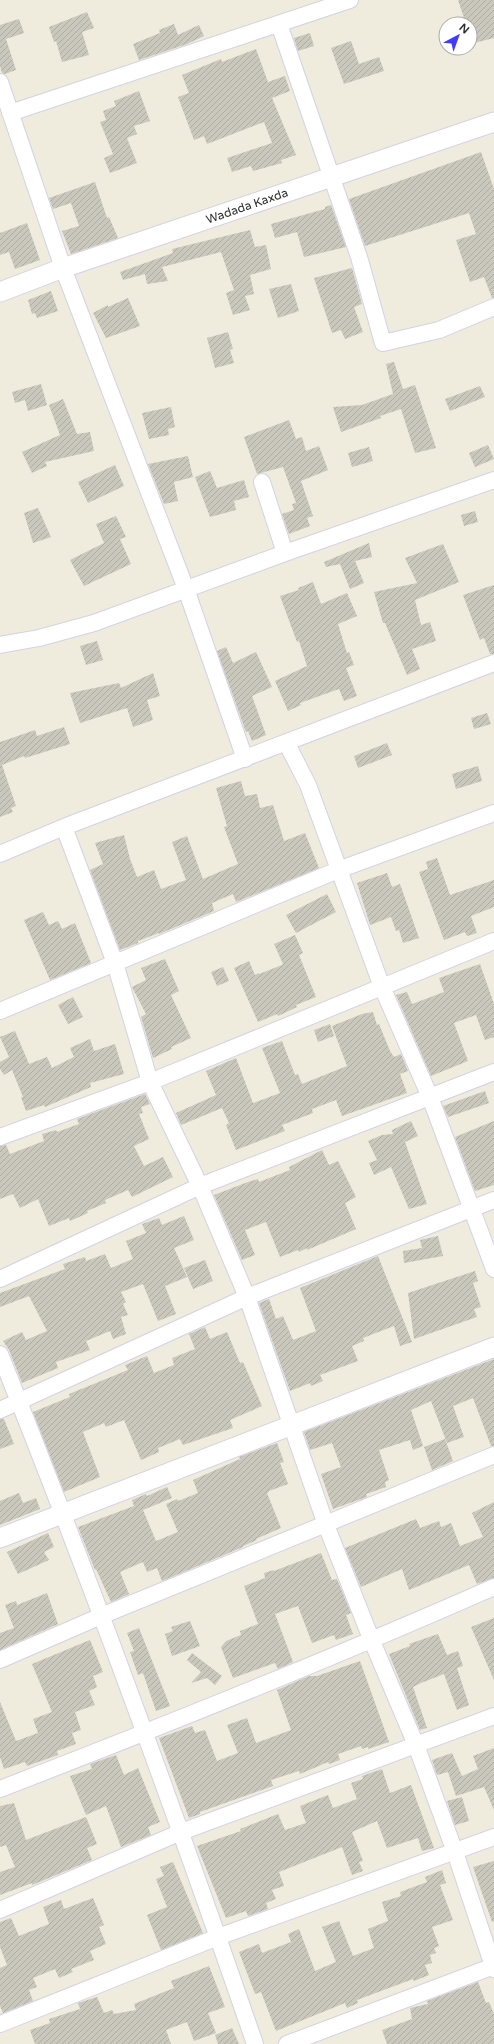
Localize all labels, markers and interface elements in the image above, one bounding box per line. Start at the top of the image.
north arrow [438,16,478,56]
text: N [457,21,472,37]
street label: Wadada Kaxda [204,185,290,227]

